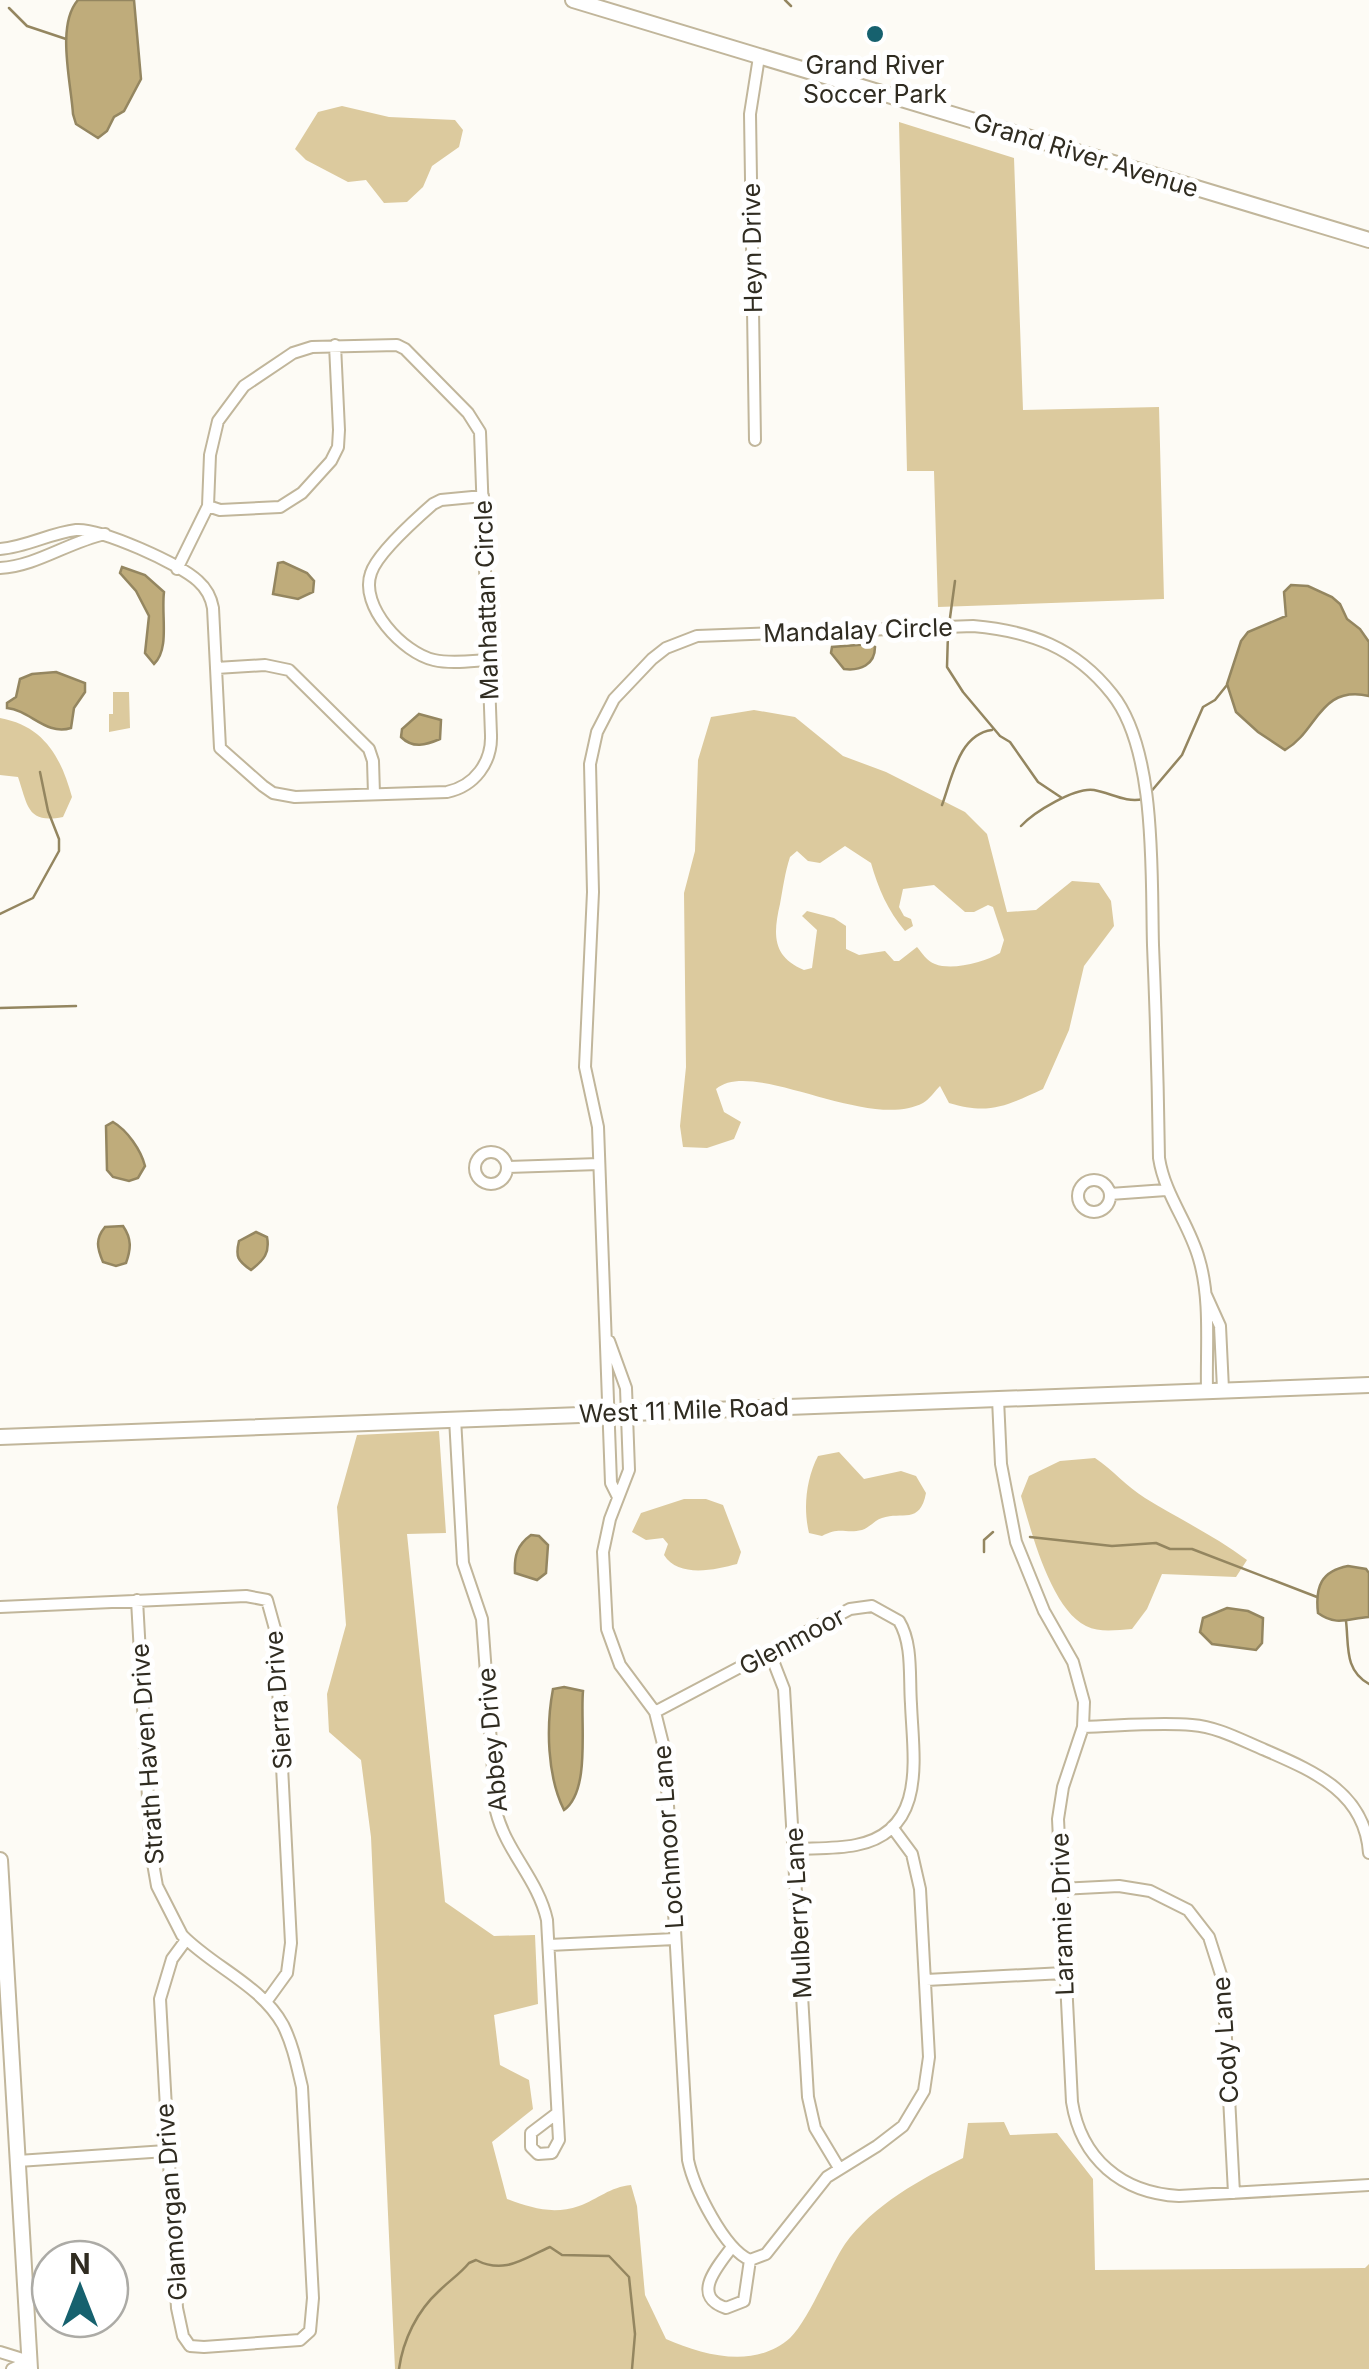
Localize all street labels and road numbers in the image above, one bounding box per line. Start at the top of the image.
street label: Grand River Avenue [970,106,1202,204]
street label: Heyn Drive [736,182,768,314]
street label: Manhattan Circle [468,499,504,701]
street label: Mandalay Circle [763,612,953,648]
street label: West 11 Mile Road [578,1391,790,1429]
street label: Glenmoor [734,1601,850,1681]
street label: Sierra Drive [258,1630,298,1770]
street label: Strath Haven Drive [124,1642,170,1866]
street label: Abbey Drive [471,1666,513,1814]
street label: Lochmoor Lane [647,1744,689,1930]
street label: Mulberry Lane [779,1827,817,1999]
street label: Laramie Drive [1044,1832,1080,1996]
street label: Cody Lane [1206,1975,1244,2105]
street label: Glamorgan Drive [149,2102,193,2302]

